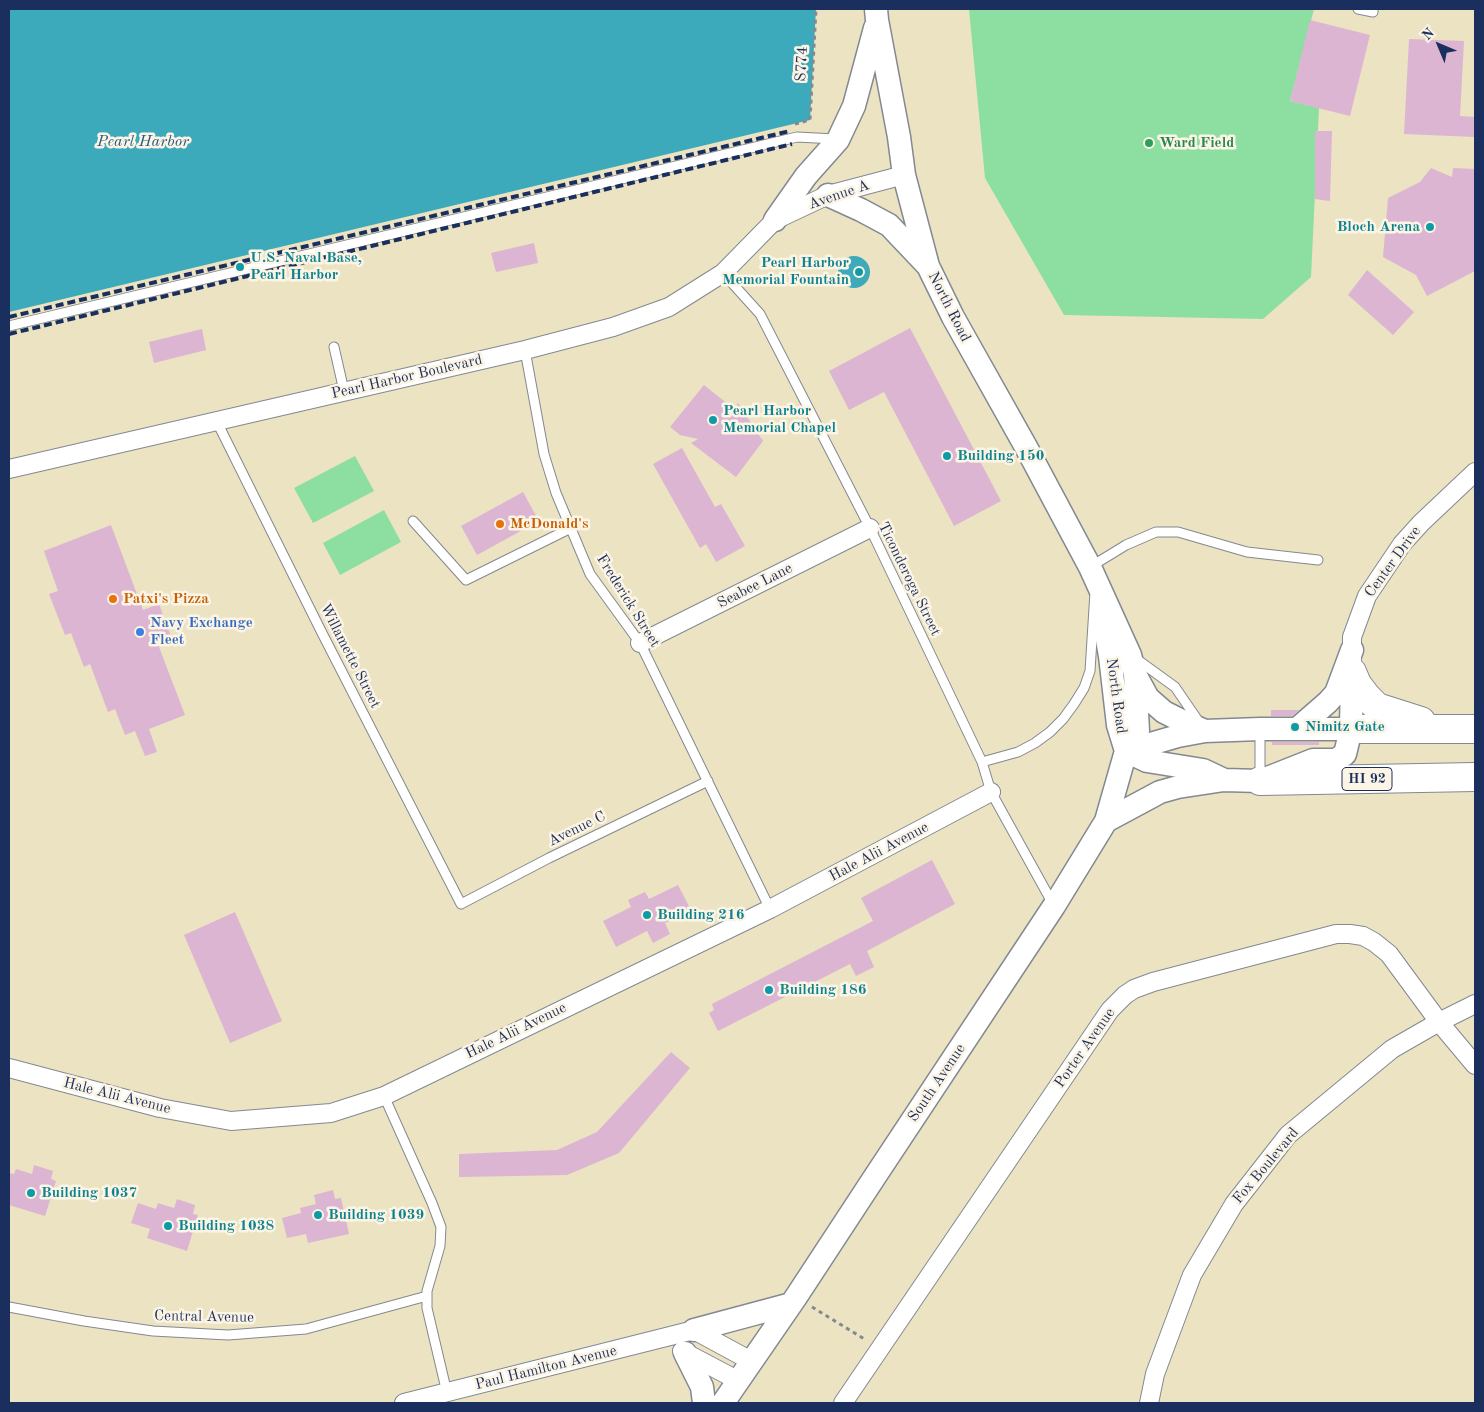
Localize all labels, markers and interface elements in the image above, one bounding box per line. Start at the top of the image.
north arrow [1414,20,1464,70]
text: N [1420,26,1437,43]
street label: S774 [792,46,812,82]
water label: Pearl Harbor [97,132,189,152]
place label: Ward Field [1159,134,1234,152]
marker: Ward Field [1143,137,1155,149]
street label: Avenue A [806,176,872,214]
place label: Bloch Arena [1337,218,1420,236]
marker: Bloch Arena [1424,221,1436,233]
place label: U.S. Naval Base, Pearl Harbor [250,249,362,284]
place label: Pearl Harbor Memorial Fountain [722,254,849,289]
marker: U.S. Naval Base, Pearl Harbor [234,261,246,273]
marker: Pearl Harbor Memorial Fountain [853,266,865,278]
street label: North Road [924,269,974,345]
street label: Pearl Harbor Boulevard [330,351,484,403]
place label: Pearl Harbor Memorial Chapel [723,402,836,437]
marker: Pearl Harbor Memorial Chapel [707,414,719,426]
place label: Building 150 [957,447,1044,465]
marker: Building 150 [941,450,953,462]
place label: McDonald's [510,515,588,533]
marker: McDonald's [494,518,506,530]
street label: Ticonderoga Street [874,519,944,639]
street label: Center Drive [1361,523,1425,601]
street label: Frederick Street [592,551,664,651]
street label: Seabee Lane [714,559,796,613]
place label: Patxi's Pizza [123,590,209,608]
marker: Patxi's Pizza [107,593,119,605]
street label: Willamette Street [316,601,384,711]
place label: Navy Exchange Fleet [150,614,253,649]
marker: Navy Exchange Fleet [134,626,146,638]
street label: North Road [1102,657,1130,735]
place label: Nimitz Gate [1305,718,1385,736]
marker: Nimitz Gate [1289,721,1301,733]
road number: HI 92 [1342,768,1392,791]
street label: Avenue C [545,807,609,851]
street label: Hale Alii Avenue [826,818,932,886]
place label: Building 216 [657,906,744,924]
marker: Building 216 [641,909,653,921]
place label: Building 186 [779,981,866,999]
marker: Building 186 [763,984,775,996]
street label: Hale Alii Avenue [463,999,569,1063]
street label: Porter Avenue [1051,1005,1119,1091]
street label: South Avenue [904,1041,970,1125]
street label: Hale Alii Avenue [62,1074,172,1118]
street label: Fox Boulevard [1229,1124,1303,1208]
place label: Building 1037 [41,1184,137,1202]
marker: Building 1037 [25,1187,37,1199]
place label: Building 1039 [328,1206,424,1224]
marker: Building 1039 [312,1209,324,1221]
place label: Building 1038 [178,1217,274,1235]
marker: Building 1038 [162,1220,174,1232]
street label: Central Avenue [154,1307,254,1327]
street label: Paul Hamilton Avenue [473,1342,619,1394]

